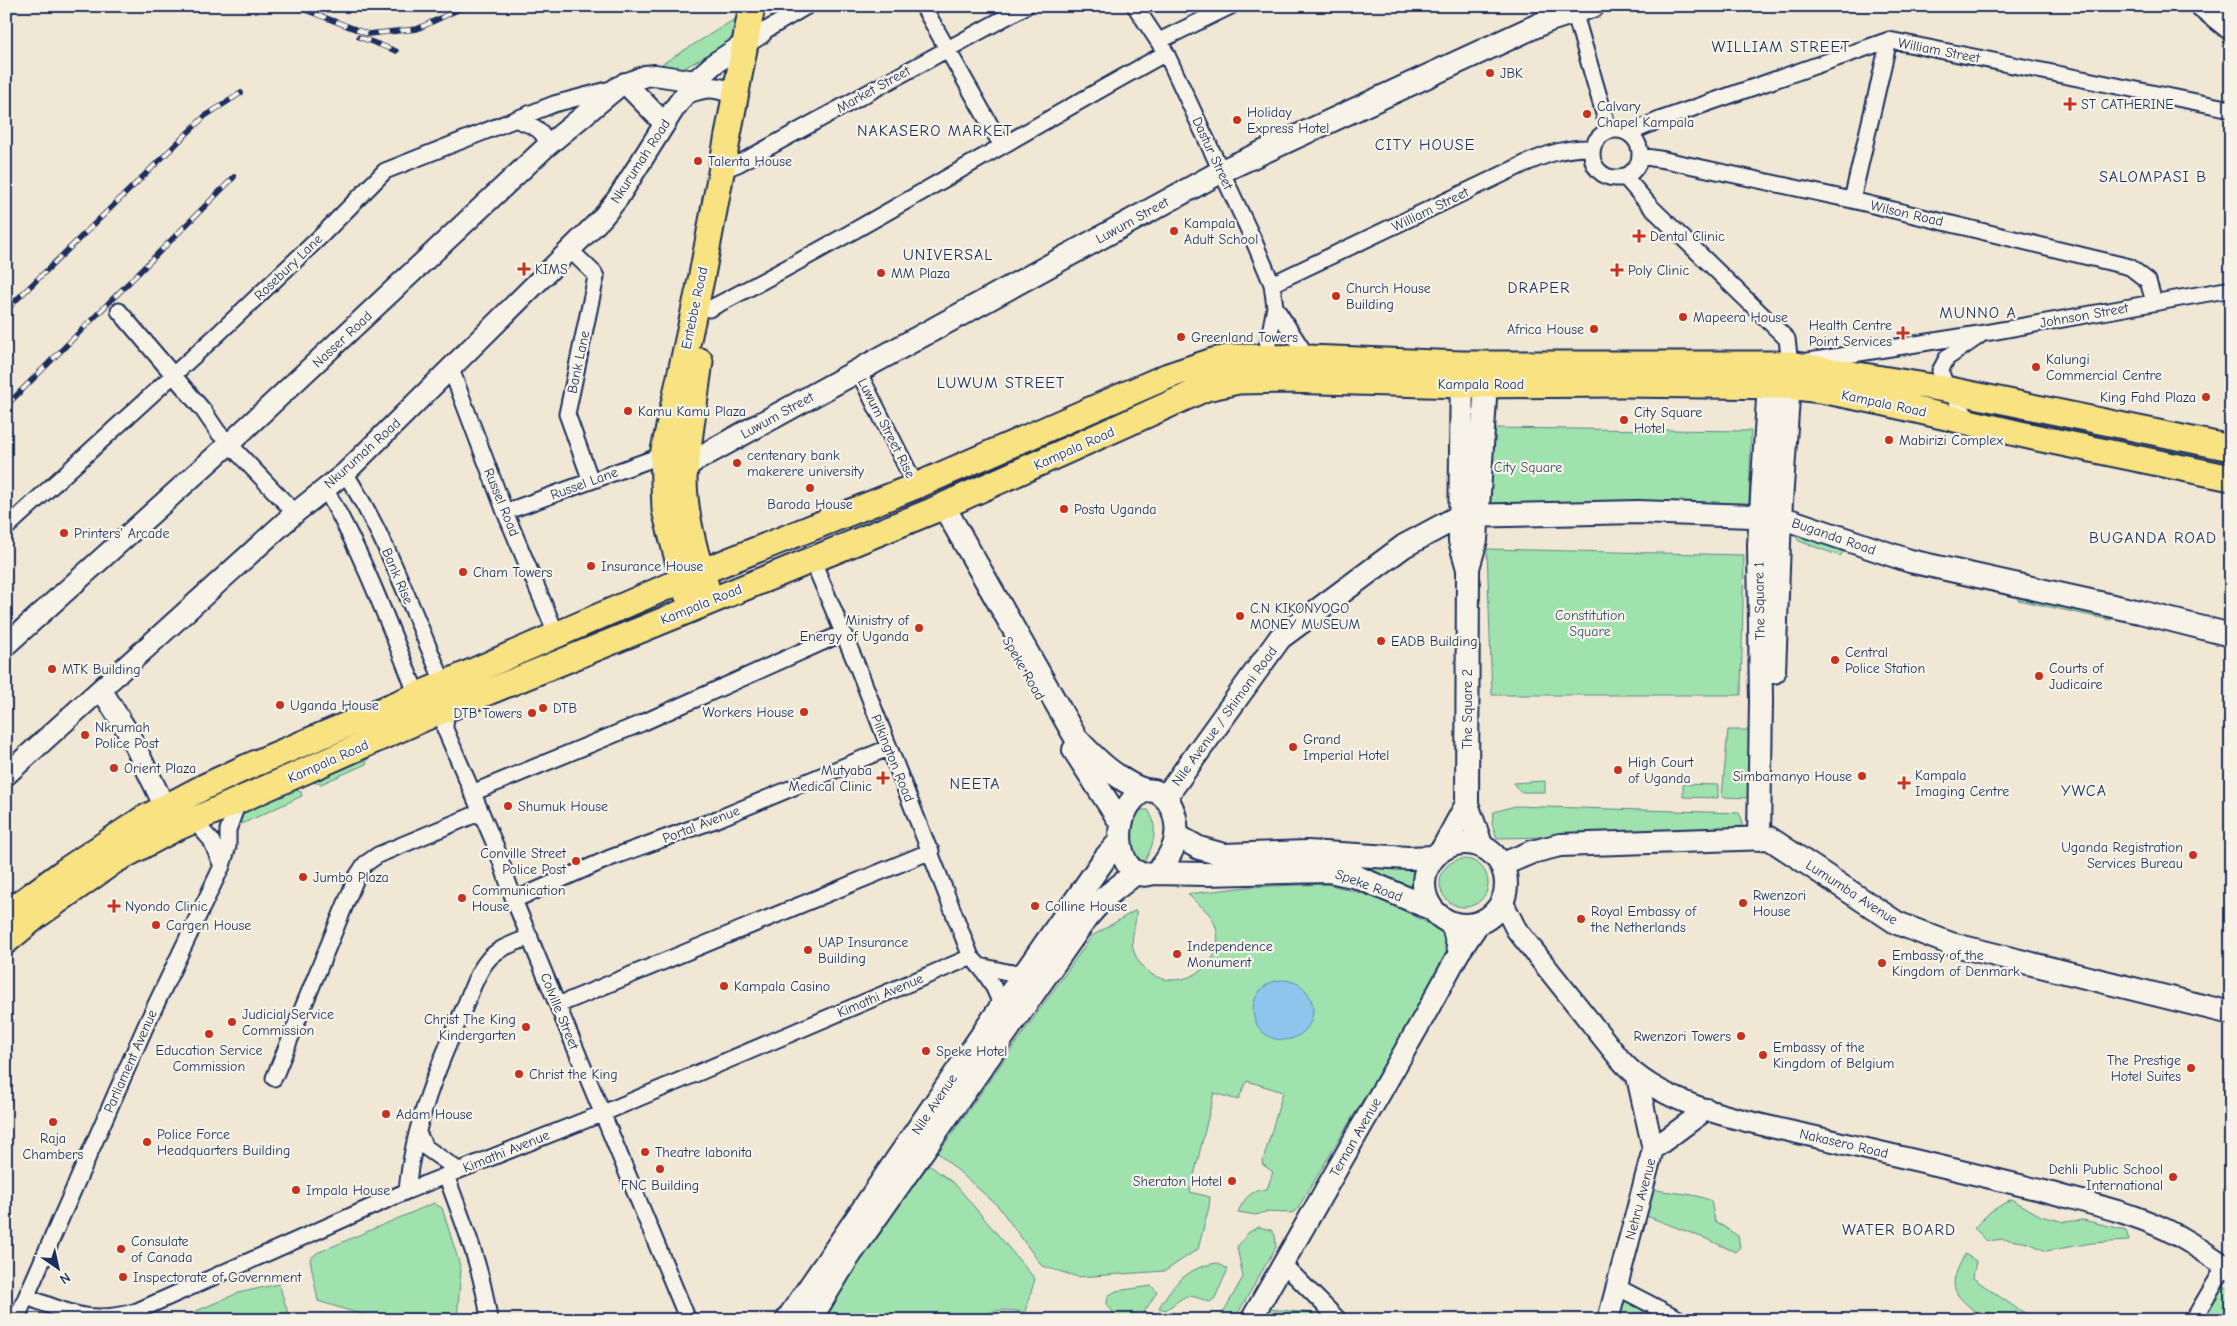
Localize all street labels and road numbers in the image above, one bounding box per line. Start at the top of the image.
street label: William Street [1896,34,1982,67]
street label: Market Street [833,62,914,117]
street label: Dastur Street [1188,114,1237,193]
street label: Nkurumah Road [607,116,674,207]
street label: William Street [1389,183,1472,235]
street label: Luwum Street [1093,193,1173,247]
street label: Wilson Road [1869,197,1945,230]
street label: Rosebury Lane [251,231,326,304]
street label: Entebbe Road [677,265,712,351]
street label: Johnson Street [2038,299,2131,332]
street label: Nasser Road [309,307,376,371]
street label: Bank Lane [564,329,593,395]
street label: Luwum Street Rise [854,375,919,481]
street label: Kampala Road [1438,376,1524,393]
street label: Kampala Road [1840,386,1928,421]
street label: Luwum Street [738,388,818,442]
street label: Nkurumah Road [321,415,404,492]
street label: Kampala Road [1031,423,1117,474]
street label: Russel Lane [548,463,620,504]
street label: Russel Road [480,466,523,539]
street label: Buganda Road [1790,514,1878,559]
street label: Bank Rise [378,546,417,607]
street label: The Square 1 [1750,562,1769,640]
street label: Kampala Road [658,580,744,629]
street label: Speke Road [999,633,1049,703]
street label: Nile Avenue / Shimoni Road [1168,643,1281,789]
street label: The Square 2 [1459,669,1476,749]
street label: Pilkington Road [867,712,918,804]
street label: Kampala Road [285,736,371,787]
street label: Portal Avenue [660,802,742,847]
street label: Lumumba Avenue [1803,856,1901,929]
street label: Speke Road [1333,865,1405,906]
street label: Colville Street [536,970,583,1053]
street label: Kimathi Avenue [835,970,926,1021]
street label: Parliament Avenue [100,1007,161,1115]
street label: Nile Avenue [908,1071,961,1138]
street label: Ternan Avenue [1326,1095,1385,1180]
street label: Nakasero Road [1798,1125,1890,1162]
street label: Kimathi Avenue [460,1126,552,1177]
street label: Nehru Avenue [1621,1156,1660,1242]

